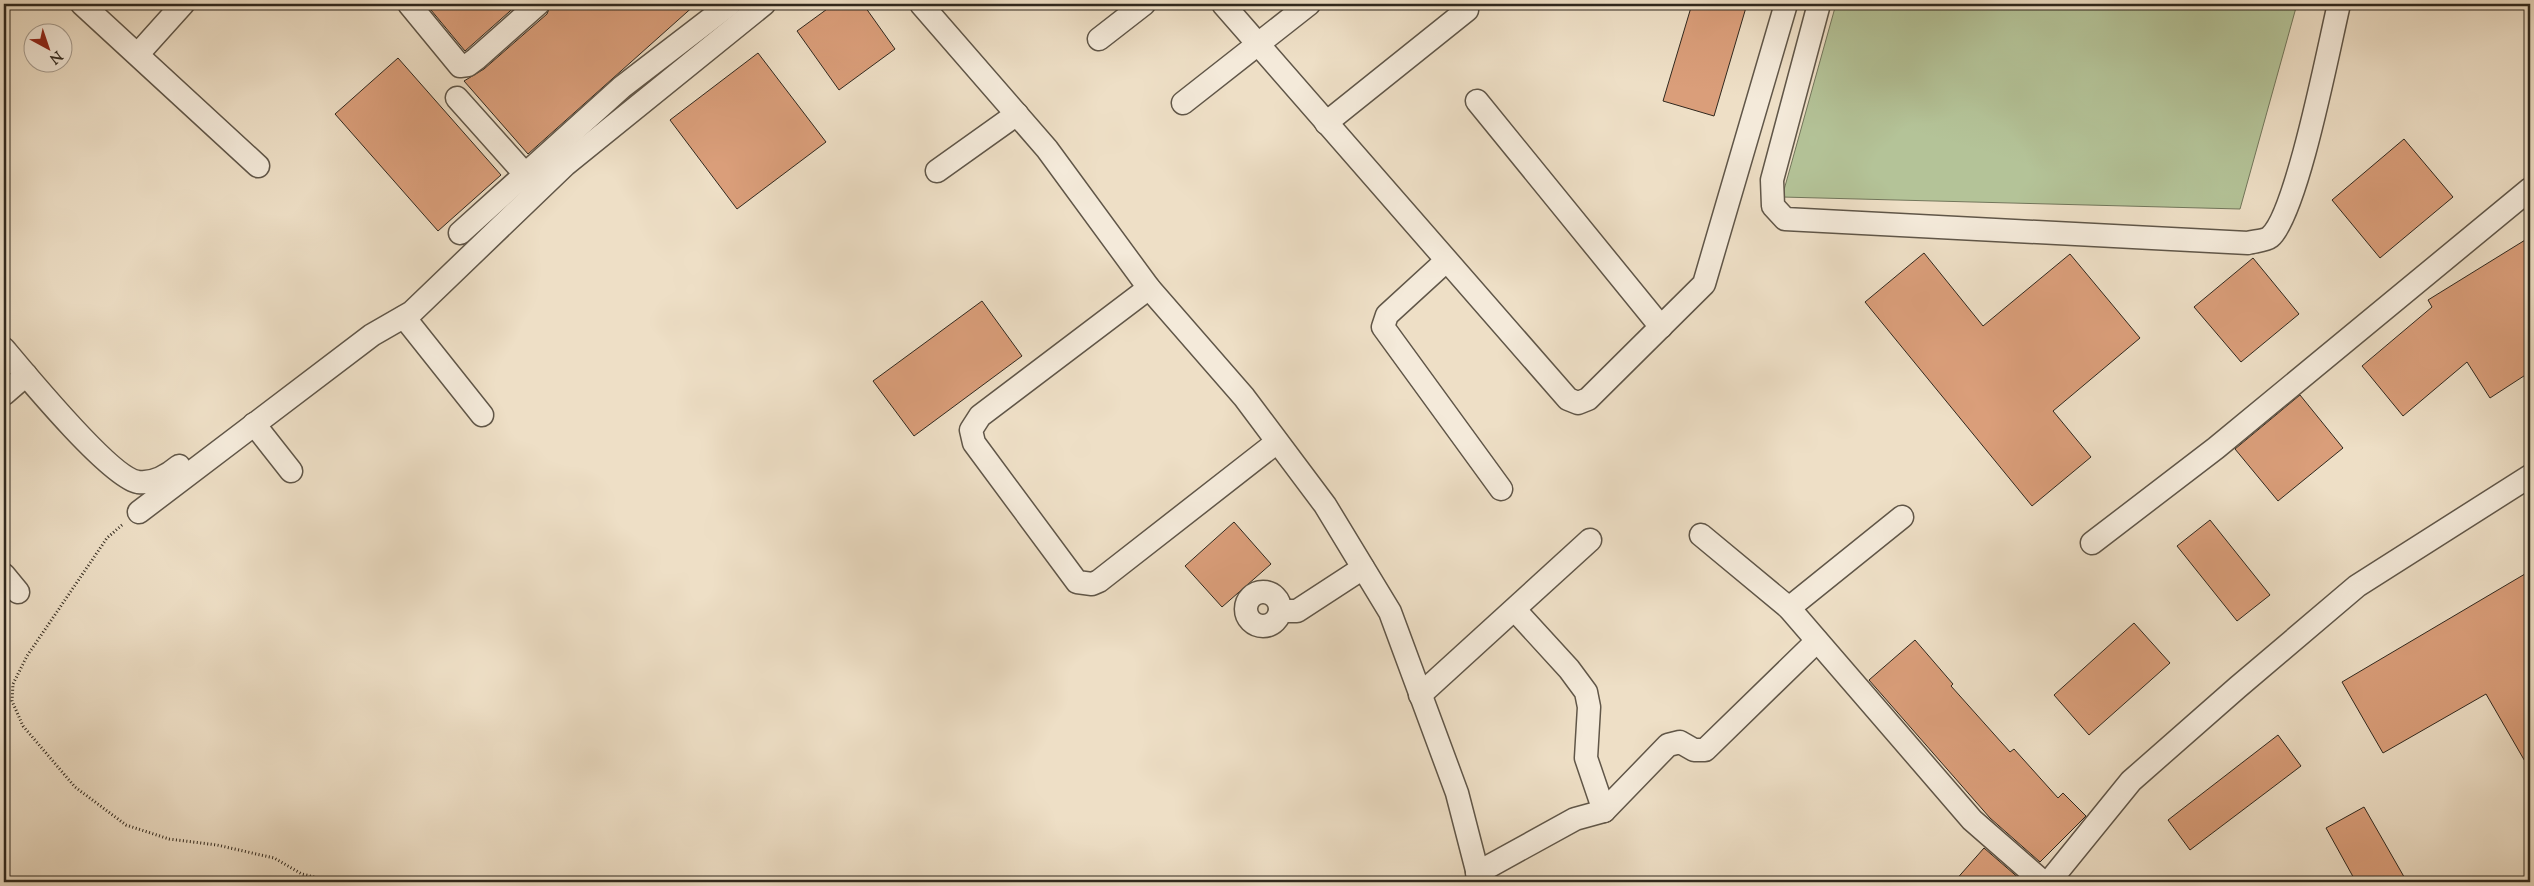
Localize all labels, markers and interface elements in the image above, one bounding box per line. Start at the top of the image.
north arrow [22,22,72,72]
text: N [44,45,66,68]

